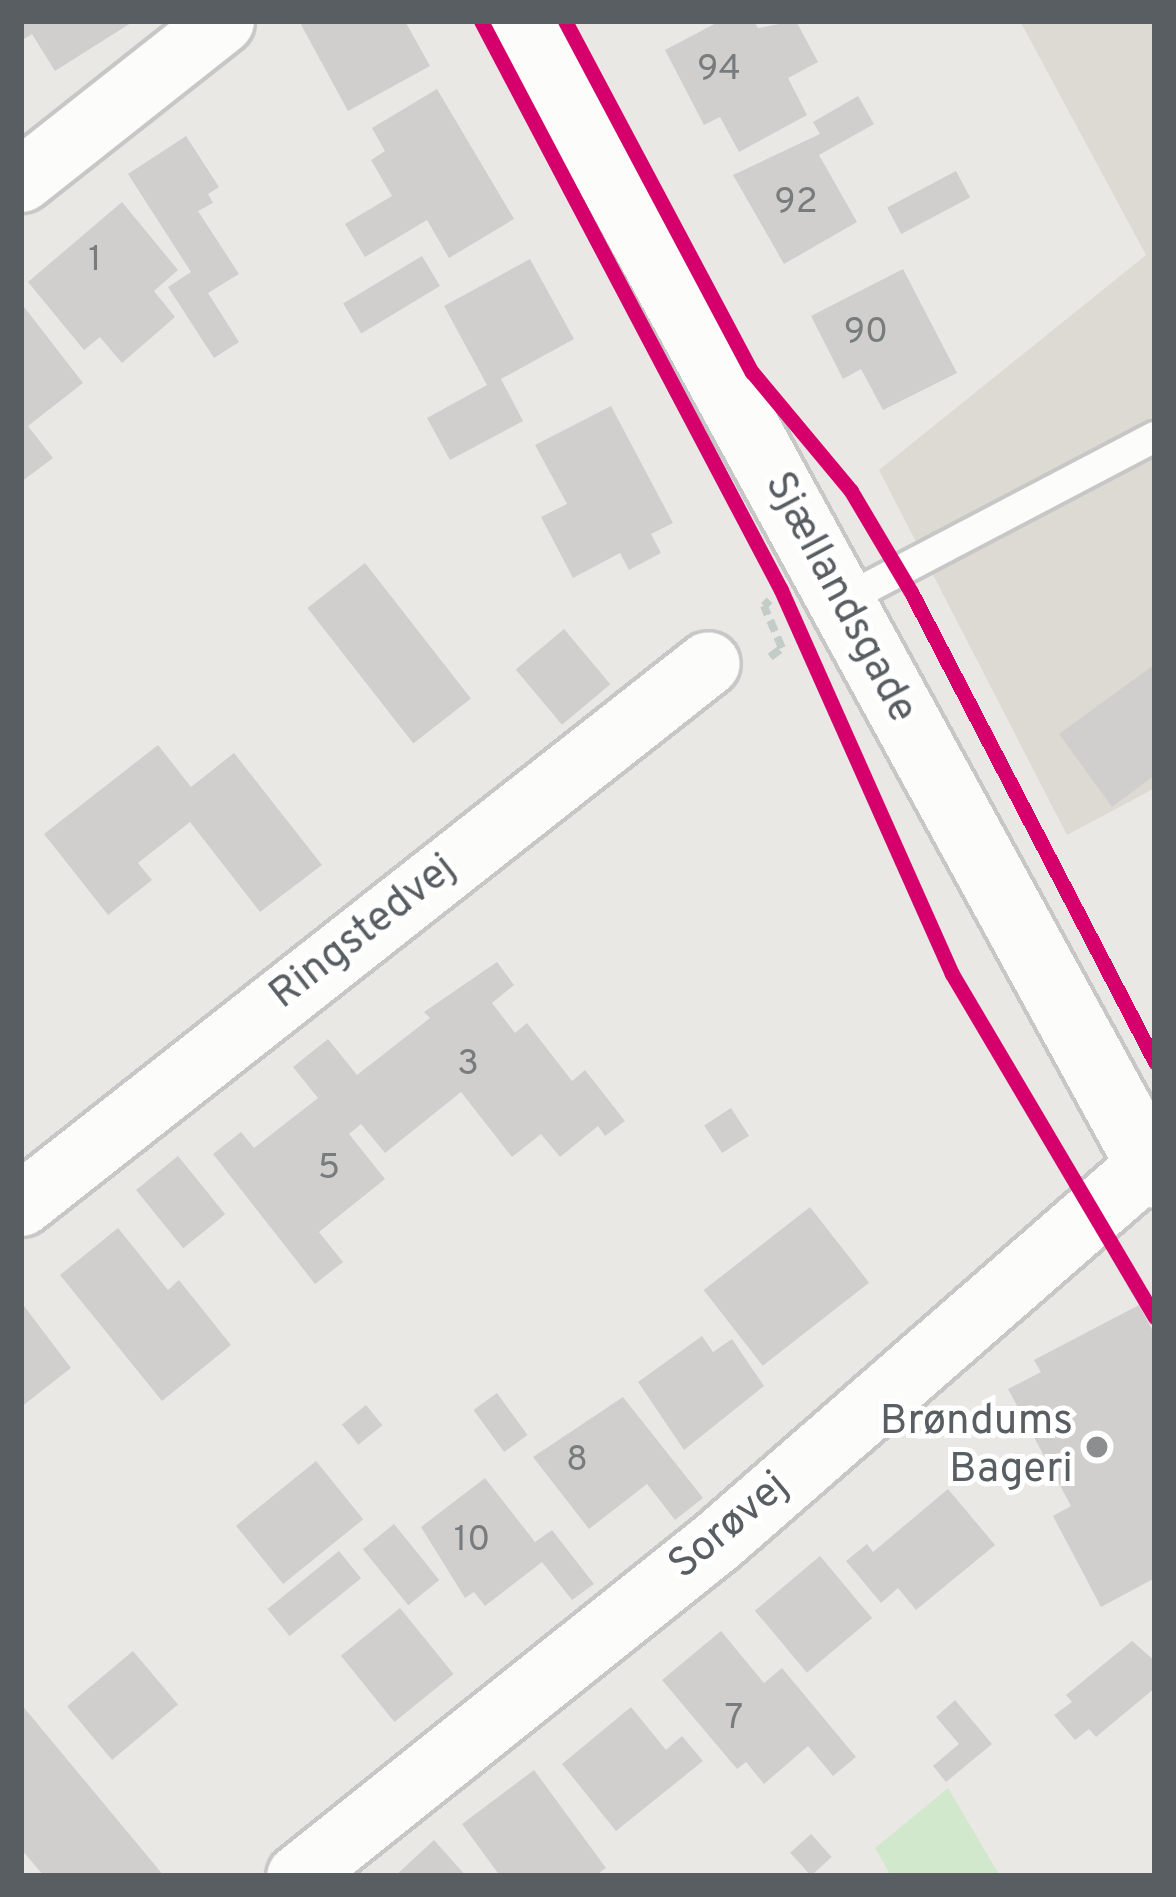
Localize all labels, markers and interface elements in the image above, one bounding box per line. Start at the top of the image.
house number: 94 [697,49,741,93]
house number: 92 [774,182,818,226]
house number: 1 [88,240,102,284]
house number: 90 [844,312,888,356]
street label: Sjællandsgade [752,464,926,732]
street label: Ringstedvej [261,845,467,1021]
house number: 3 [457,1044,479,1088]
house number: 5 [318,1148,340,1192]
place label: Brøndums Bageri [880,1398,1073,1496]
marker: Brøndums Bageri [1084,1434,1110,1460]
house number: 8 [566,1440,588,1484]
street label: Sorøvej [660,1462,800,1592]
house number: 10 [454,1520,490,1564]
house number: 7 [725,1698,743,1742]

